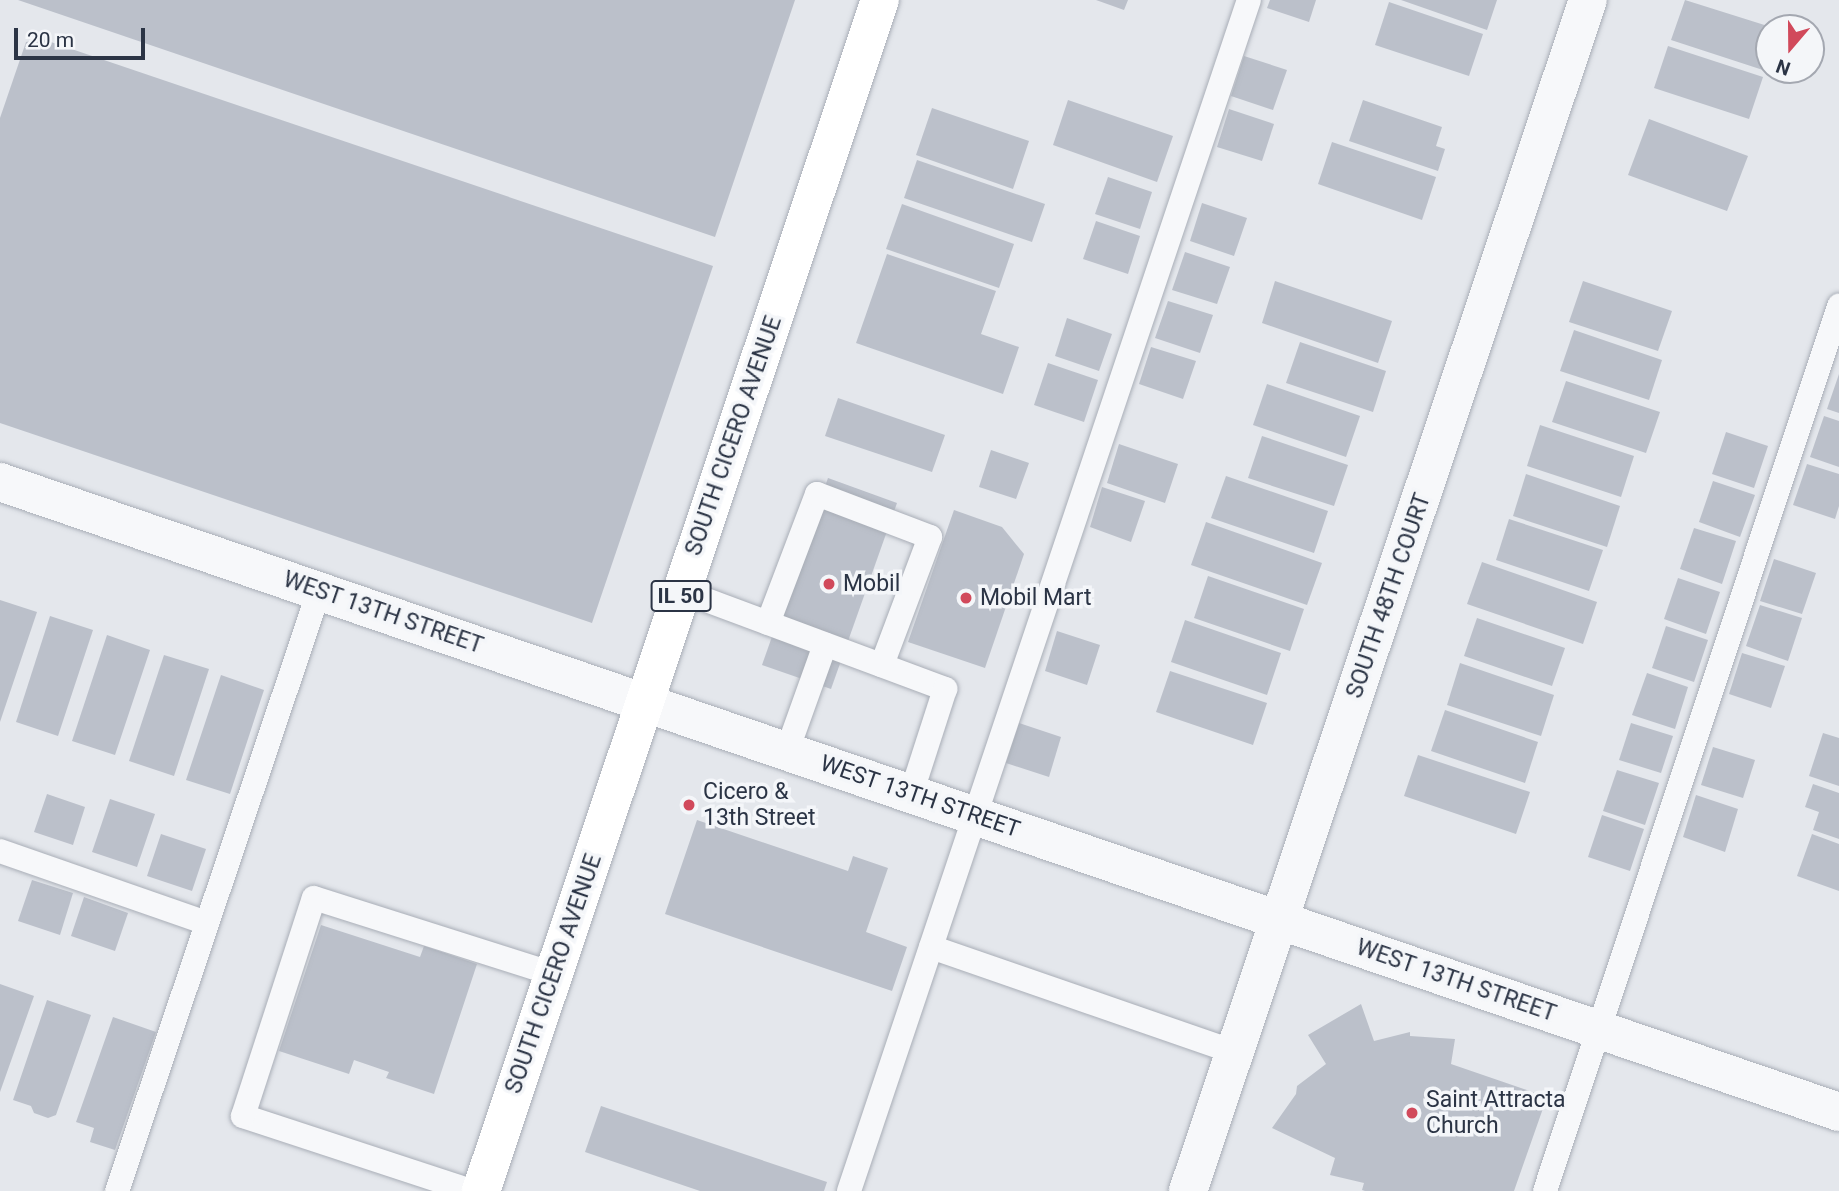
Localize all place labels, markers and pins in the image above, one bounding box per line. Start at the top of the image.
place label: Mobil [843,570,900,598]
marker: Mobil [821,576,837,592]
place label: Mobil Mart [980,584,1091,612]
marker: Mobil Mart [958,590,974,606]
place label: Cicero & 13th Street [703,778,815,832]
marker: Cicero & 13th Street [681,797,697,813]
place label: Saint Attracta Church [1426,1086,1565,1140]
marker: Saint Attracta Church [1404,1105,1420,1121]

